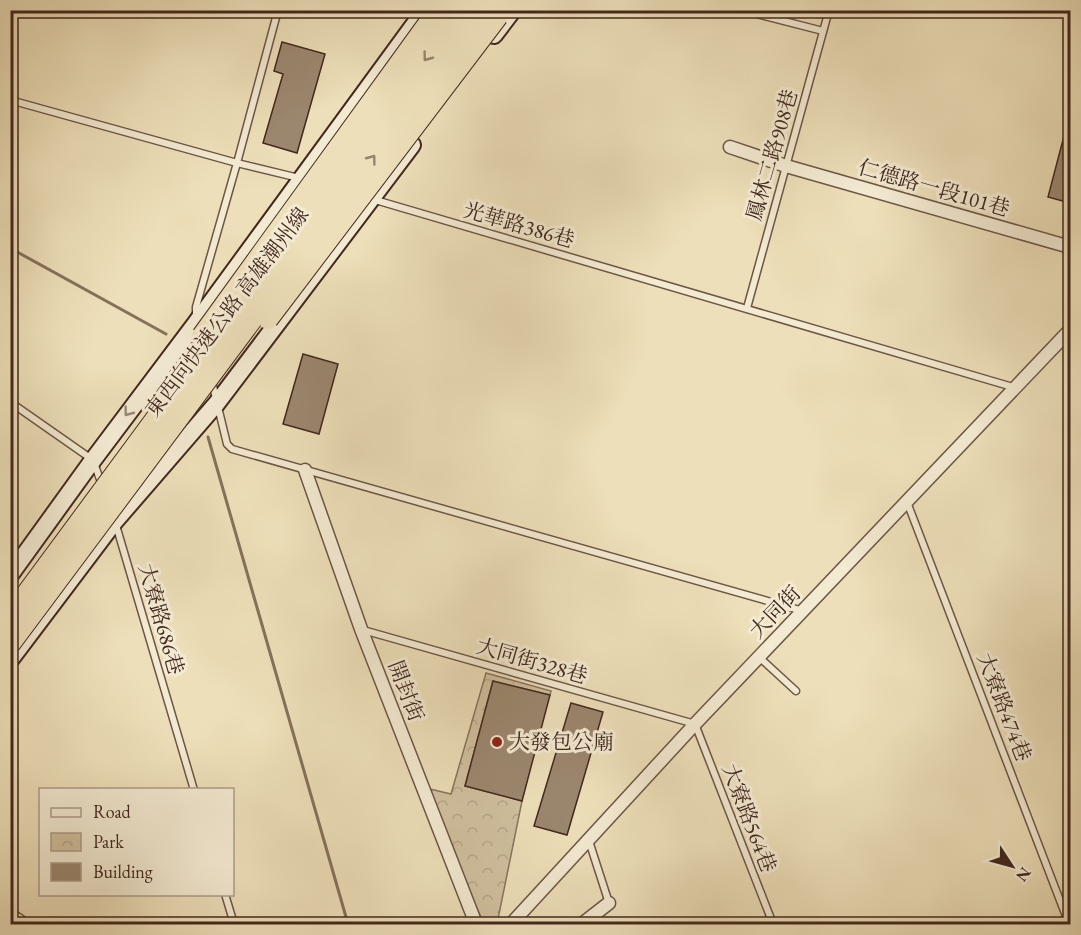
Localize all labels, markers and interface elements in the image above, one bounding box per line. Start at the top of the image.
one-way arrow [423,51,434,62]
street label: 鳳林二路908巷 [740,86,803,224]
street label: 仁德路一段101巷 [855,153,1013,222]
one-way arrow [364,155,375,166]
street label: 光華路386巷 [461,196,578,253]
street label: 東西向快速公路 高雄潮州線 [139,201,314,422]
one-way arrow [125,406,136,417]
street label: 大寮路686巷 [133,560,190,677]
street label: 大同街 [743,580,806,644]
street label: 大同街328巷 [474,632,591,689]
street label: 大寮路474巷 [971,649,1038,765]
street label: 開封街 [383,657,430,725]
place label: 大發包公廟 [509,728,614,755]
marker: 大發包公廟 [490,735,504,749]
street label: 大寮路564巷 [716,760,783,876]
legend [39,788,234,896]
text: Road [93,800,132,823]
text: Park [93,830,124,853]
north arrow [982,836,1042,896]
text: Building [93,860,153,883]
text: N [1011,863,1036,886]

